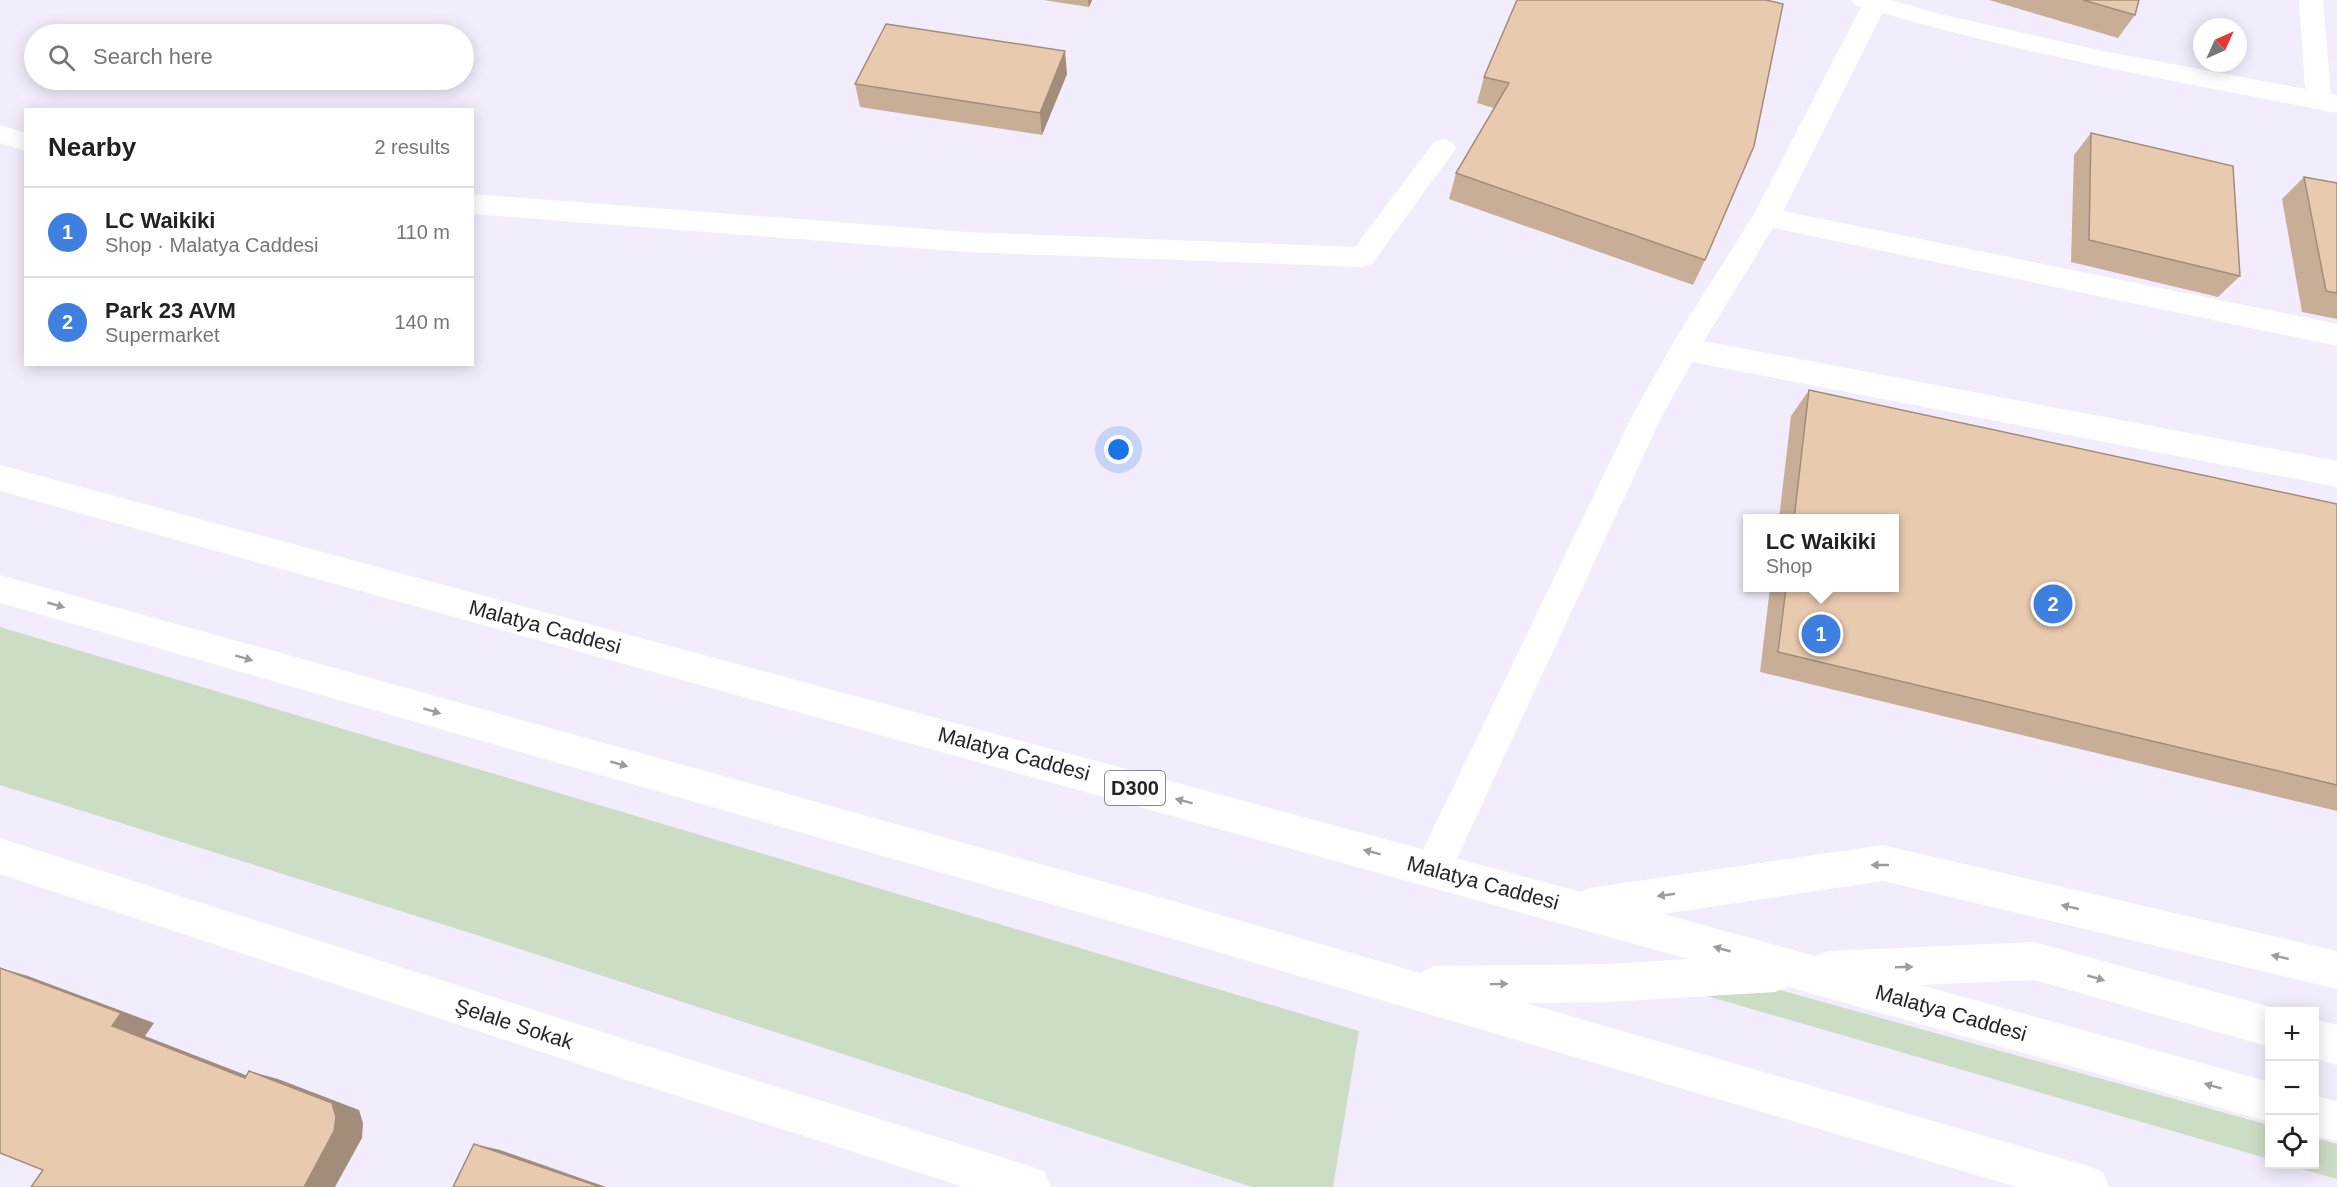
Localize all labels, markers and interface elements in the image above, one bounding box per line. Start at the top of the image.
north arrow [2193,18,2247,72]
search box [24,24,474,90]
icon: search [45,41,78,74]
text: Search here [93,44,213,69]
text: Nearby [48,132,136,162]
text: 2 results [374,136,450,158]
text: LC Waikiki [105,208,215,233]
text: 1 [62,221,73,243]
text: 110 m [396,221,450,243]
text: Shop · Malatya Caddesi [105,234,318,256]
text: Park 23 AVM [105,298,236,323]
text: 2 [62,311,73,333]
text: 140 m [394,311,450,333]
text: Supermarket [105,324,220,346]
your location [1104,435,1133,464]
popup [1743,514,1899,592]
text: LC Waikiki [1766,529,1876,554]
text: Shop [1766,555,1813,577]
pin: 2 [2034,582,2072,626]
street label: Malatya Caddesi [467,595,624,658]
one-way arrow [47,600,65,610]
pin: 1 [1802,612,1840,656]
one-way arrow [235,653,253,663]
one-way arrow [423,706,441,716]
street label: Malatya Caddesi [936,722,1093,785]
one-way arrow [610,759,628,769]
road number: D300 [1105,771,1165,805]
one-way arrow [1175,796,1193,805]
one-way arrow [1363,847,1381,856]
street label: Malatya Caddesi [1405,851,1562,914]
one-way arrow [1870,860,1889,870]
one-way arrow [1657,891,1676,900]
one-way arrow [2061,902,2079,912]
one-way arrow [1713,944,1731,953]
one-way arrow [2271,951,2289,961]
one-way arrow [1894,962,1913,971]
one-way arrow [2087,974,2105,984]
one-way arrow [1490,979,1509,989]
street label: Malatya Caddesi [1873,980,2029,1045]
street label: Şelale Sokak [452,994,576,1054]
map controls [2265,1007,2319,1169]
button: + [2265,1007,2319,1061]
button: − [2265,1061,2319,1115]
one-way arrow [2204,1081,2222,1091]
button: locate [2265,1115,2319,1169]

